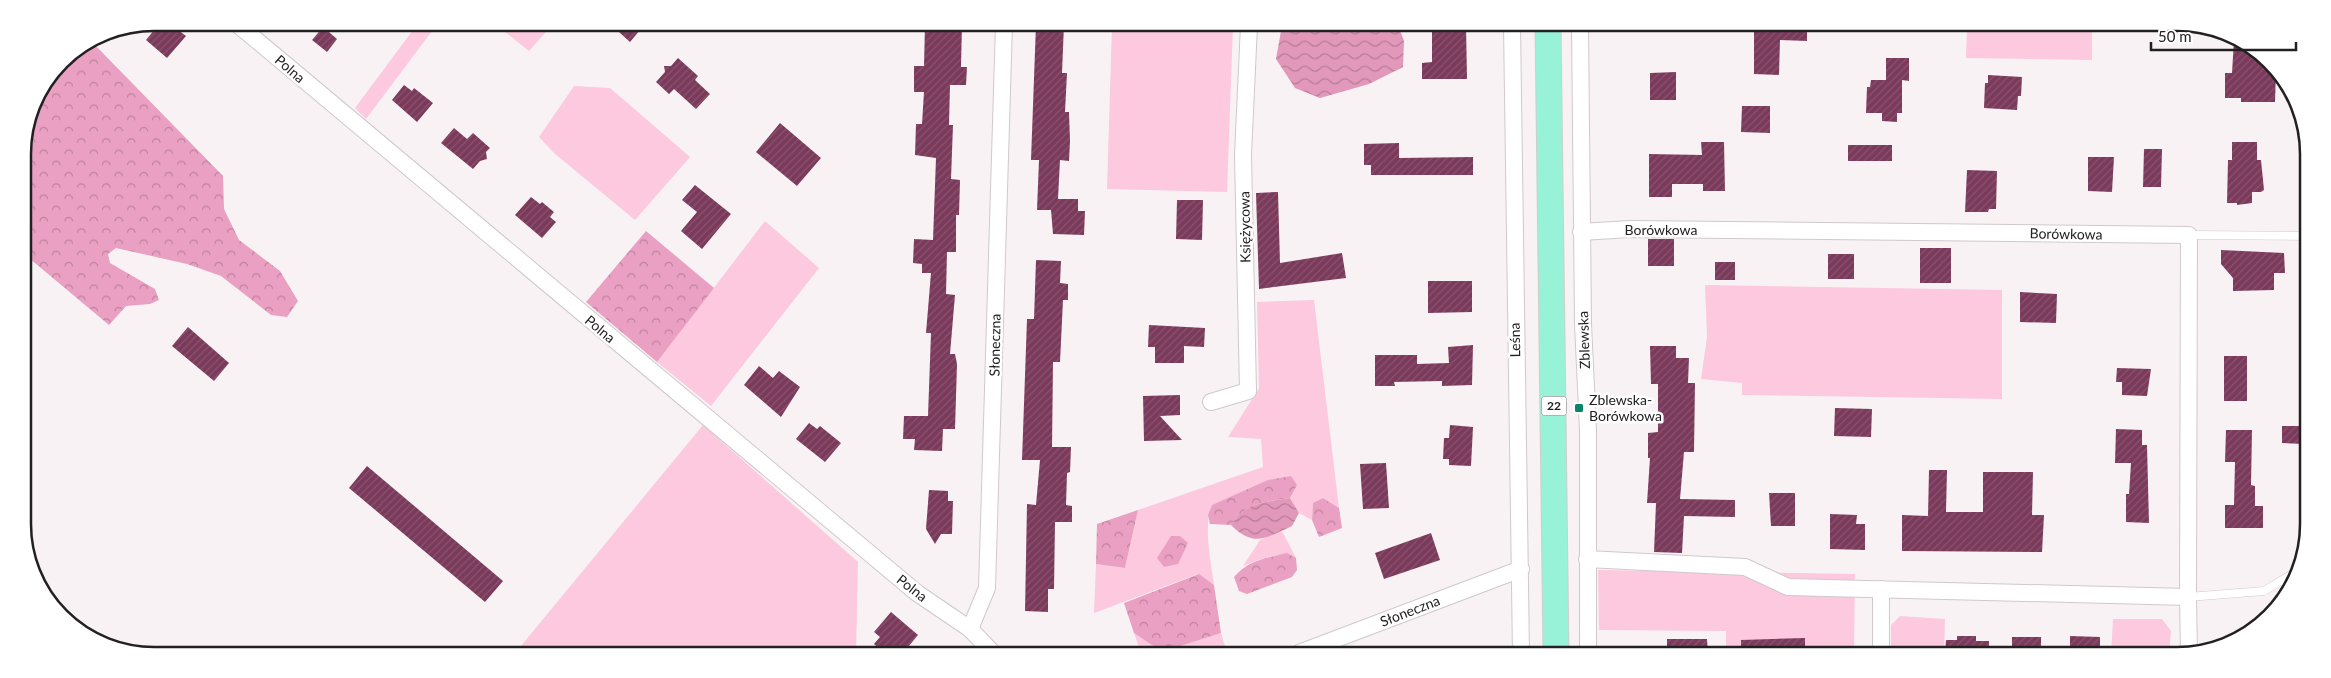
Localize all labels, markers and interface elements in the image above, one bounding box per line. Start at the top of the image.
scale bar [2151,20,2296,52]
text: 50 m [2158,27,2192,45]
street label: Polna [272,51,309,86]
street label: Księżycowa [1235,191,1254,263]
street label: Borówkowa [1625,221,1698,238]
street label: Borówkowa [2029,224,2103,243]
street label: Polna [582,311,619,346]
street label: Zblewska [1574,311,1593,369]
street label: Słoneczna [985,313,1004,377]
street label: Leśna [1506,322,1523,358]
place label: Zblewska- Borówkowa [1589,391,1662,424]
road number: 22 [1542,396,1566,416]
marker: Zblewska- Borówkowa [1573,402,1585,414]
street label: Polna [894,570,931,605]
street label: Słoneczna [1377,591,1442,630]

